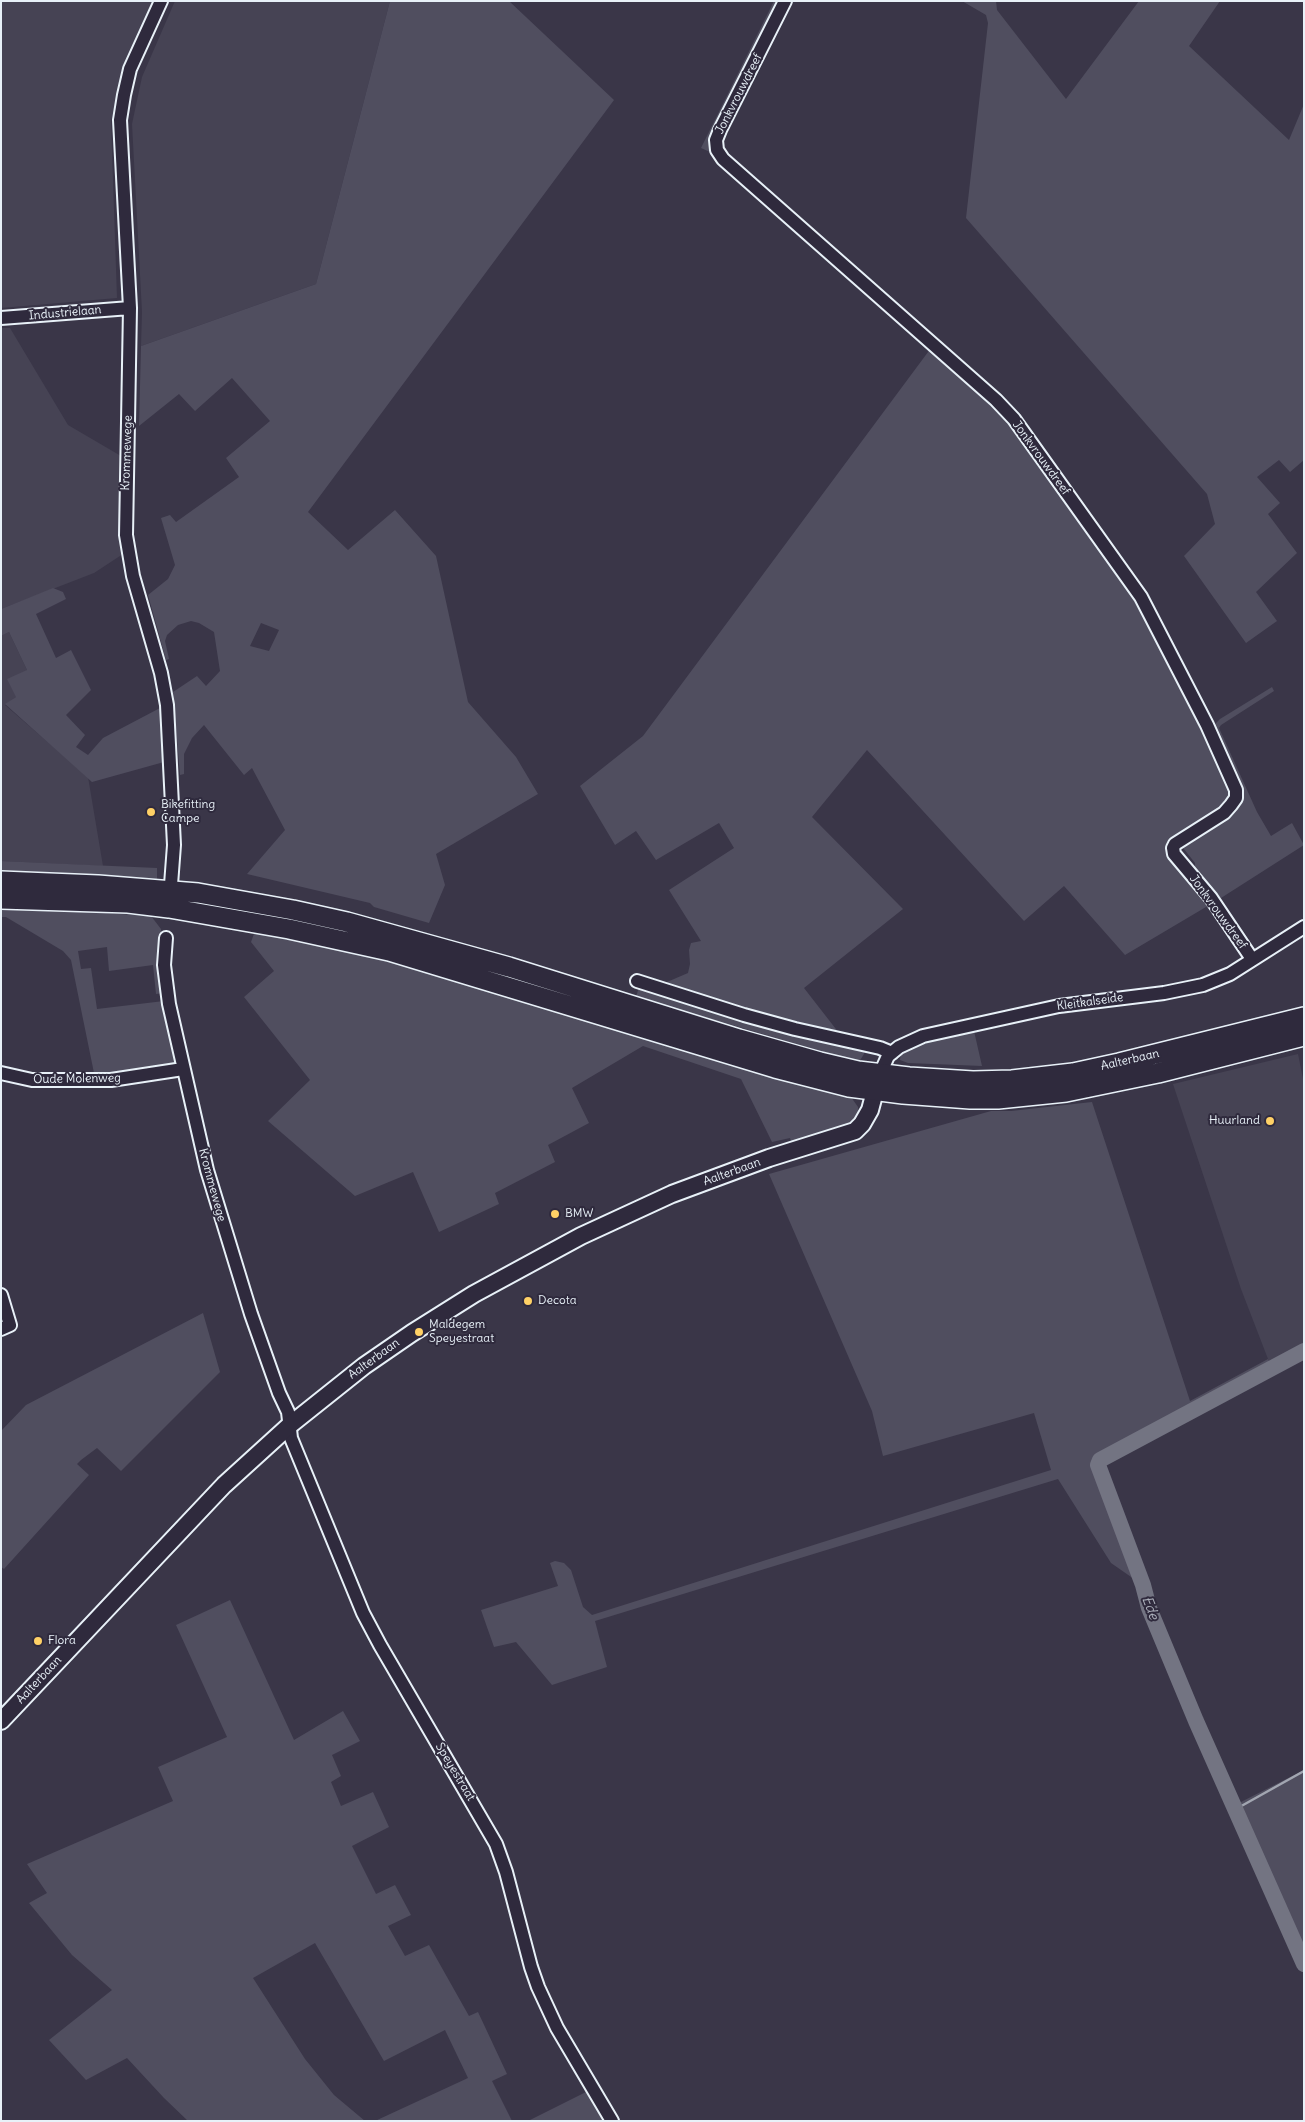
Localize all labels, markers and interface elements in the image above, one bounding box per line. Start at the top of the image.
street label: Jonkvrouwdreef [713,51,765,137]
street label: Industrielaan [28,303,102,323]
street label: Krommewege [118,415,136,491]
street label: Jonkvrouwdreef [1009,418,1073,498]
place label: Bikefitting Campe [161,798,215,826]
marker: Bikefitting Campe [145,806,157,818]
street label: Jonkvrouwdreef [1186,872,1250,952]
street label: Kleitkalseide [1056,990,1124,1014]
street label: Aalterbaan [1099,1046,1161,1074]
street label: Oude Molenweg [33,1071,121,1087]
place label: Huurland [1209,1114,1260,1128]
marker: Huurland [1264,1115,1276,1127]
street label: Krommewege [195,1147,229,1223]
street label: Aalterbaan [701,1155,763,1189]
place label: BMW [565,1207,594,1221]
marker: BMW [549,1208,561,1220]
place label: Decota [538,1294,577,1308]
marker: Decota [522,1295,534,1307]
place label: Maldegem Speyestraat [429,1318,494,1346]
marker: Maldegem Speyestraat [413,1326,425,1338]
street label: Aalterbaan [346,1336,402,1382]
water label: Ede [1138,1594,1162,1622]
place label: Flora [48,1634,76,1648]
marker: Flora [32,1635,44,1647]
street label: Aalterbaan [13,1653,65,1707]
street label: Speyestraat [432,1740,478,1804]

